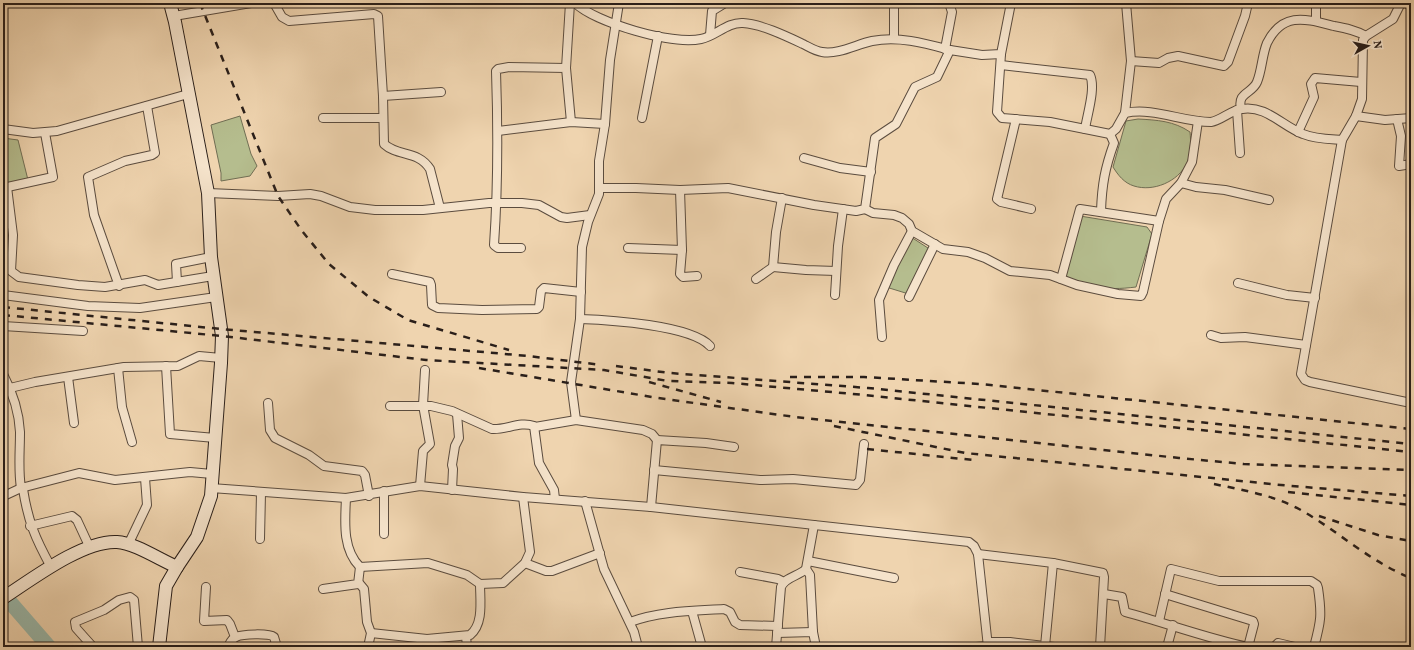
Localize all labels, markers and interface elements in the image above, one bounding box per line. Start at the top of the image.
north arrow [1348,26,1388,66]
text: N [1368,40,1384,50]

